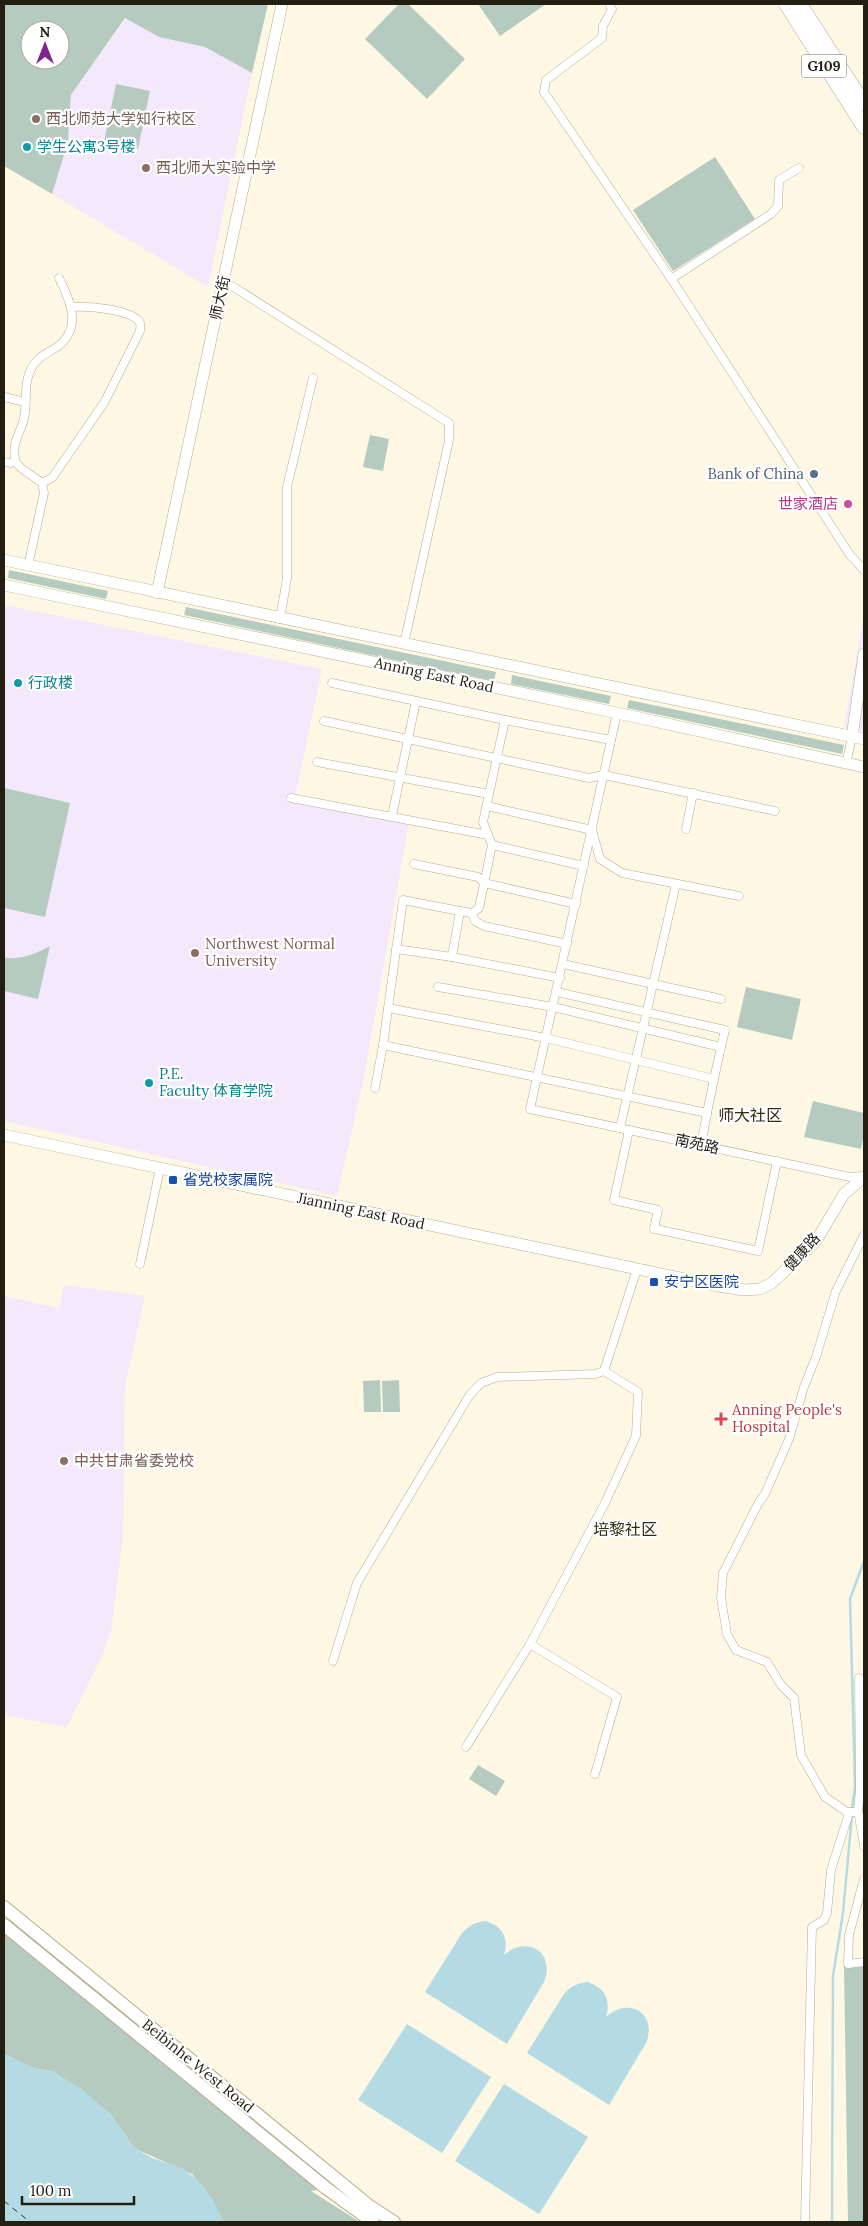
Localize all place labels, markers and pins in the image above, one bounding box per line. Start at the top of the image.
place label: 西北师范大学知行校区 [46,109,196,128]
marker: 西北师范大学知行校区 [30,113,42,125]
place label: 学生公寓3号楼 [37,137,135,156]
marker: 学生公寓3号楼 [21,141,33,153]
place label: 西北师大实验中学 [156,158,276,177]
marker: 西北师大实验中学 [140,162,152,174]
place label: Bank of China [708,464,804,483]
marker: Bank of China [808,468,820,480]
place label: 世家酒店 [778,494,838,513]
marker: 世家酒店 [842,498,854,510]
place label: 行政楼 [28,673,73,692]
marker: 行政楼 [12,677,24,689]
place label: Northwest Normal University [205,934,335,970]
marker: Northwest Normal University [189,947,201,959]
place label: P.E. Faculty 体育学院 [159,1064,273,1100]
marker: P.E. Faculty 体育学院 [143,1077,155,1089]
place label: 省党校家属院 [183,1170,273,1189]
marker: 省党校家属院 [167,1174,179,1186]
place label: 安宁区医院 [664,1272,739,1291]
marker: 安宁区医院 [648,1276,660,1288]
place label: Anning People's Hospital [731,1400,842,1436]
marker: Anning People's Hospital [714,1412,728,1426]
place label: 中共甘肃省委党校 [74,1451,194,1470]
marker: 中共甘肃省委党校 [58,1455,70,1467]

